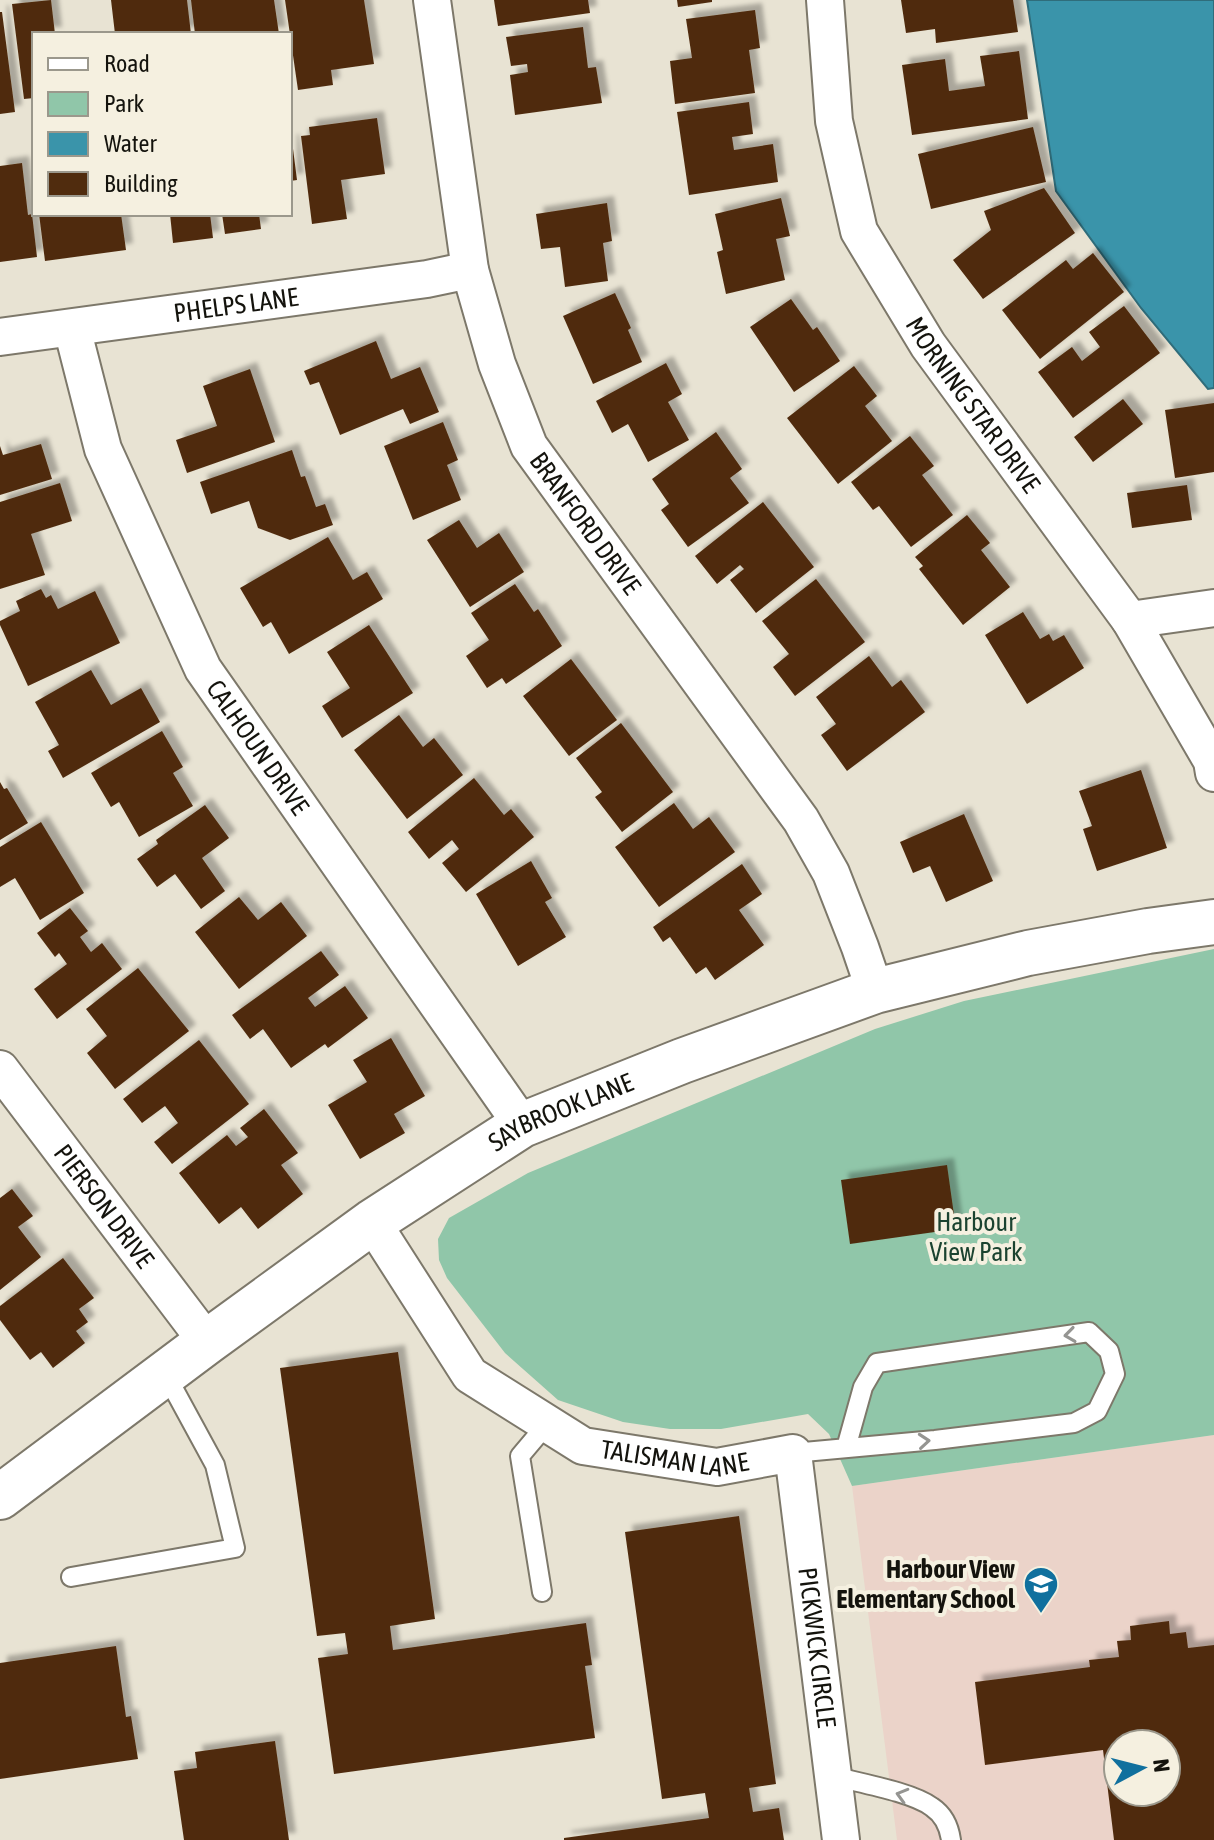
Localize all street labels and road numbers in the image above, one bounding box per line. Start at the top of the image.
street label: PHELPS LANE [172,282,300,328]
street label: MORNING STAR DRIVE [900,312,1046,498]
street label: BRANFORD DRIVE [524,446,647,600]
street label: CALHOUN DRIVE [200,674,315,820]
street label: SAYBROOK LANE [483,1067,637,1158]
street label: PIERSON DRIVE [48,1139,160,1274]
street label: TALISMAN LANE [599,1434,751,1483]
street label: PICKWICK CIRCLE [792,1566,842,1729]

